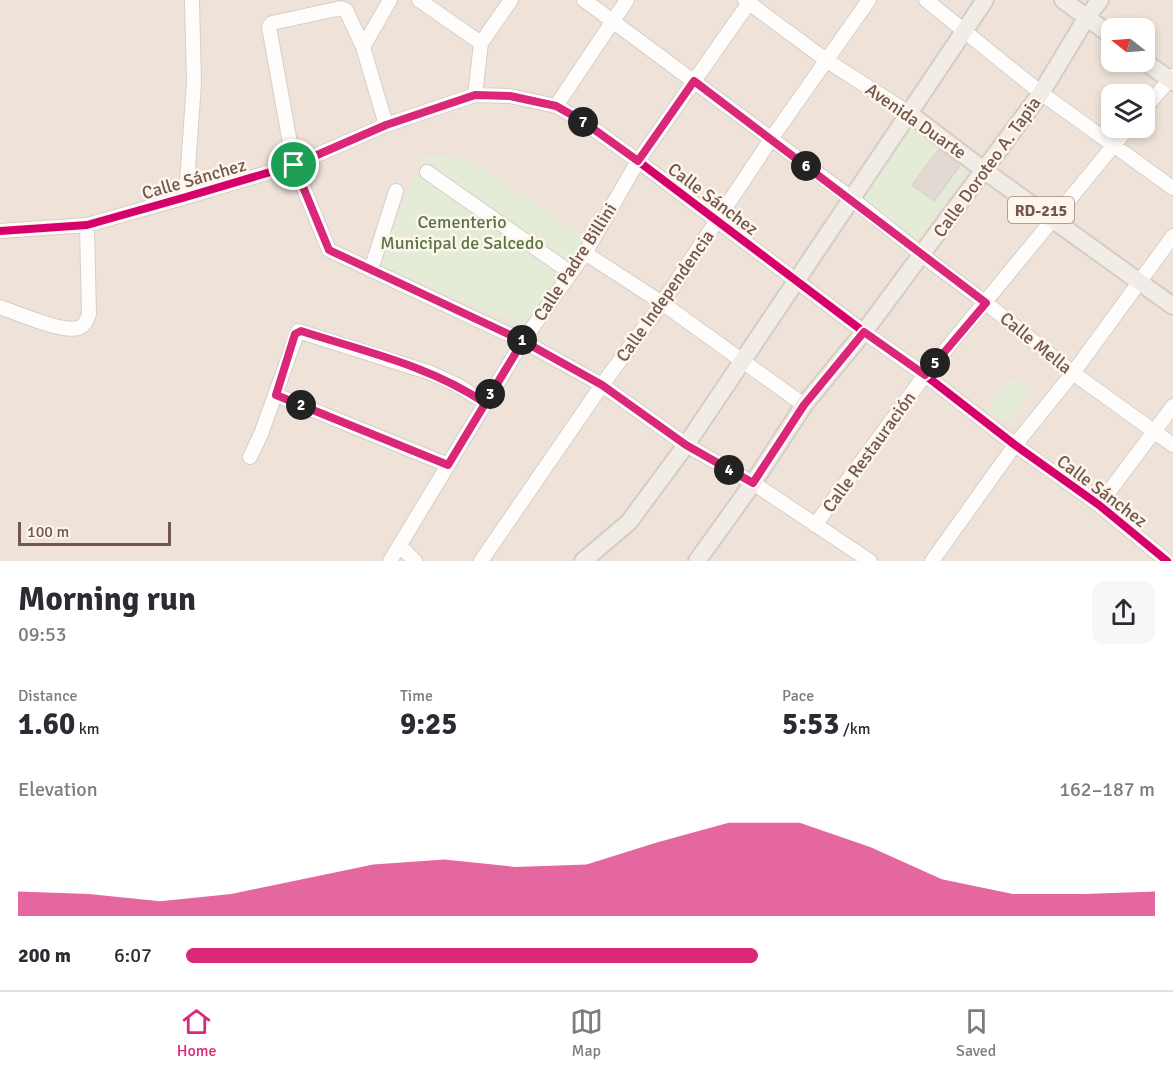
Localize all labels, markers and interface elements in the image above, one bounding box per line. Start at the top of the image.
north arrow [1101,18,1155,72]
map controls [1101,18,1155,138]
street label: Avenida Duarte [861,78,971,164]
button: layers [1101,84,1155,138]
street label: Calle Doroteo A. Tapia [929,92,1045,242]
pin: 7 [568,107,598,137]
text: 7 [579,112,587,132]
pin [268,139,319,190]
icon: arrive [277,148,310,181]
pin: 6 [791,151,821,181]
street label: Calle Sánchez [139,154,249,204]
text: 6 [802,156,810,176]
street label: Calle Sánchez [664,158,762,240]
road number: RD-215 [1008,197,1074,223]
street label: Calle Padre Billini [529,199,621,325]
park label: Cementerio Municipal de Salcedo [380,211,544,254]
street label: Calle Independencia [611,226,719,366]
street label: Calle Mella [996,307,1076,379]
pin: 1 [507,325,537,355]
text: 1 [518,330,526,350]
pin: 5 [920,348,950,378]
text: 5 [931,353,939,373]
pin: 3 [475,379,505,409]
text: 3 [486,384,494,404]
street label: Calle Restauración [818,387,920,517]
pin: 2 [286,390,316,420]
text: 2 [297,395,305,415]
street label: Calle Sánchez [1053,450,1151,532]
pin: 4 [714,455,744,485]
text: 4 [725,460,733,480]
scale bar [18,519,171,546]
text: 100 m [27,522,69,542]
text: Morning run [18,579,196,620]
button: share [1092,581,1155,644]
text: 09:53 [18,622,67,647]
text: Distance [18,686,78,706]
text: Time [400,686,433,706]
text: Pace [782,686,814,706]
text: 1.60 [18,706,75,743]
text: 9:25 [400,706,457,743]
text: 5:53 [782,706,839,743]
text: km [75,719,100,739]
text: /km [839,719,871,739]
text: Elevation [18,777,98,802]
text: 162–187 m [1059,777,1155,802]
text: 200 m [18,943,71,968]
text: 6:07 [114,943,152,968]
tab: Home [177,1005,217,1061]
tab: Map [570,1005,603,1061]
tab: Saved [956,1005,996,1061]

